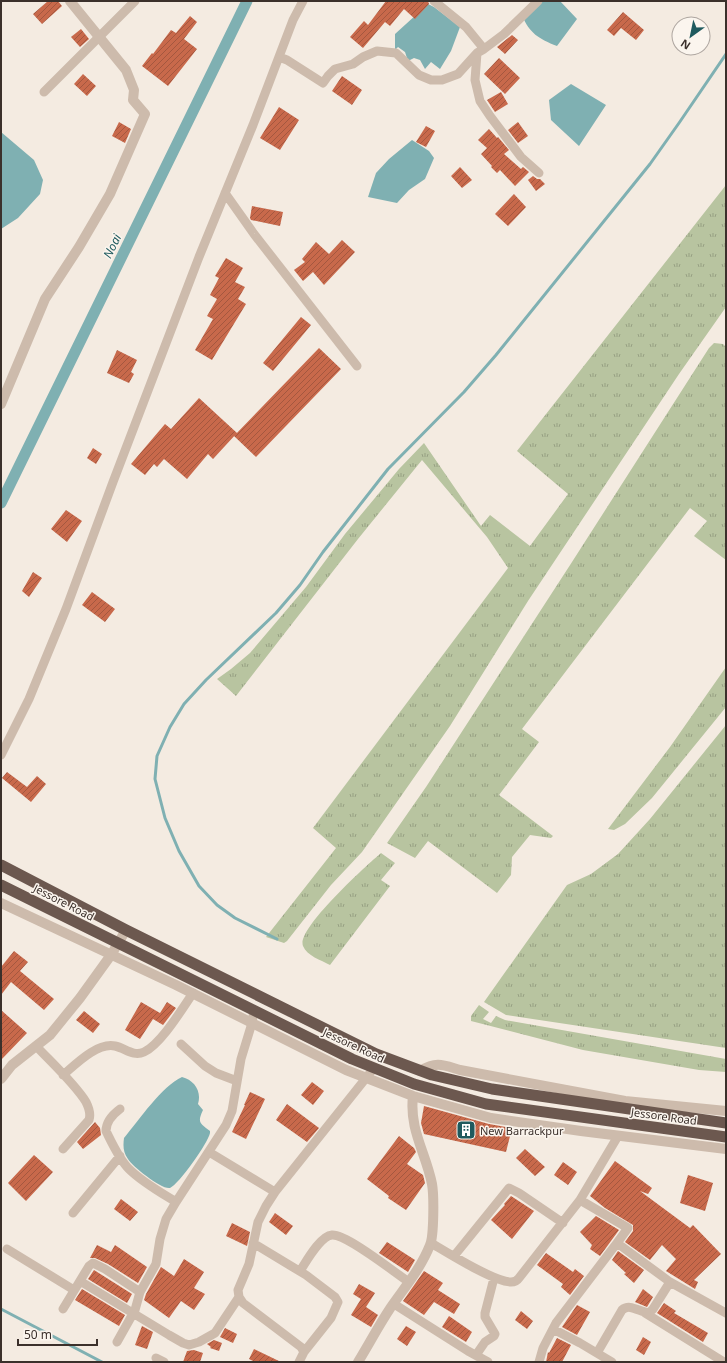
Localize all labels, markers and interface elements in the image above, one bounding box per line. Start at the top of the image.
north arrow [671,16,711,56]
text: N [677,36,693,54]
water label: Noai [99,230,126,261]
street label: Jessore Road [30,880,97,924]
street label: Jessore Road [320,1024,387,1066]
street label: Jessore Road [629,1104,698,1128]
building icon: New Barrackpur [455,1119,477,1141]
place label: New Barrackpur [480,1123,564,1138]
scale bar [18,1321,97,1347]
text: 50 m [24,1326,52,1343]

